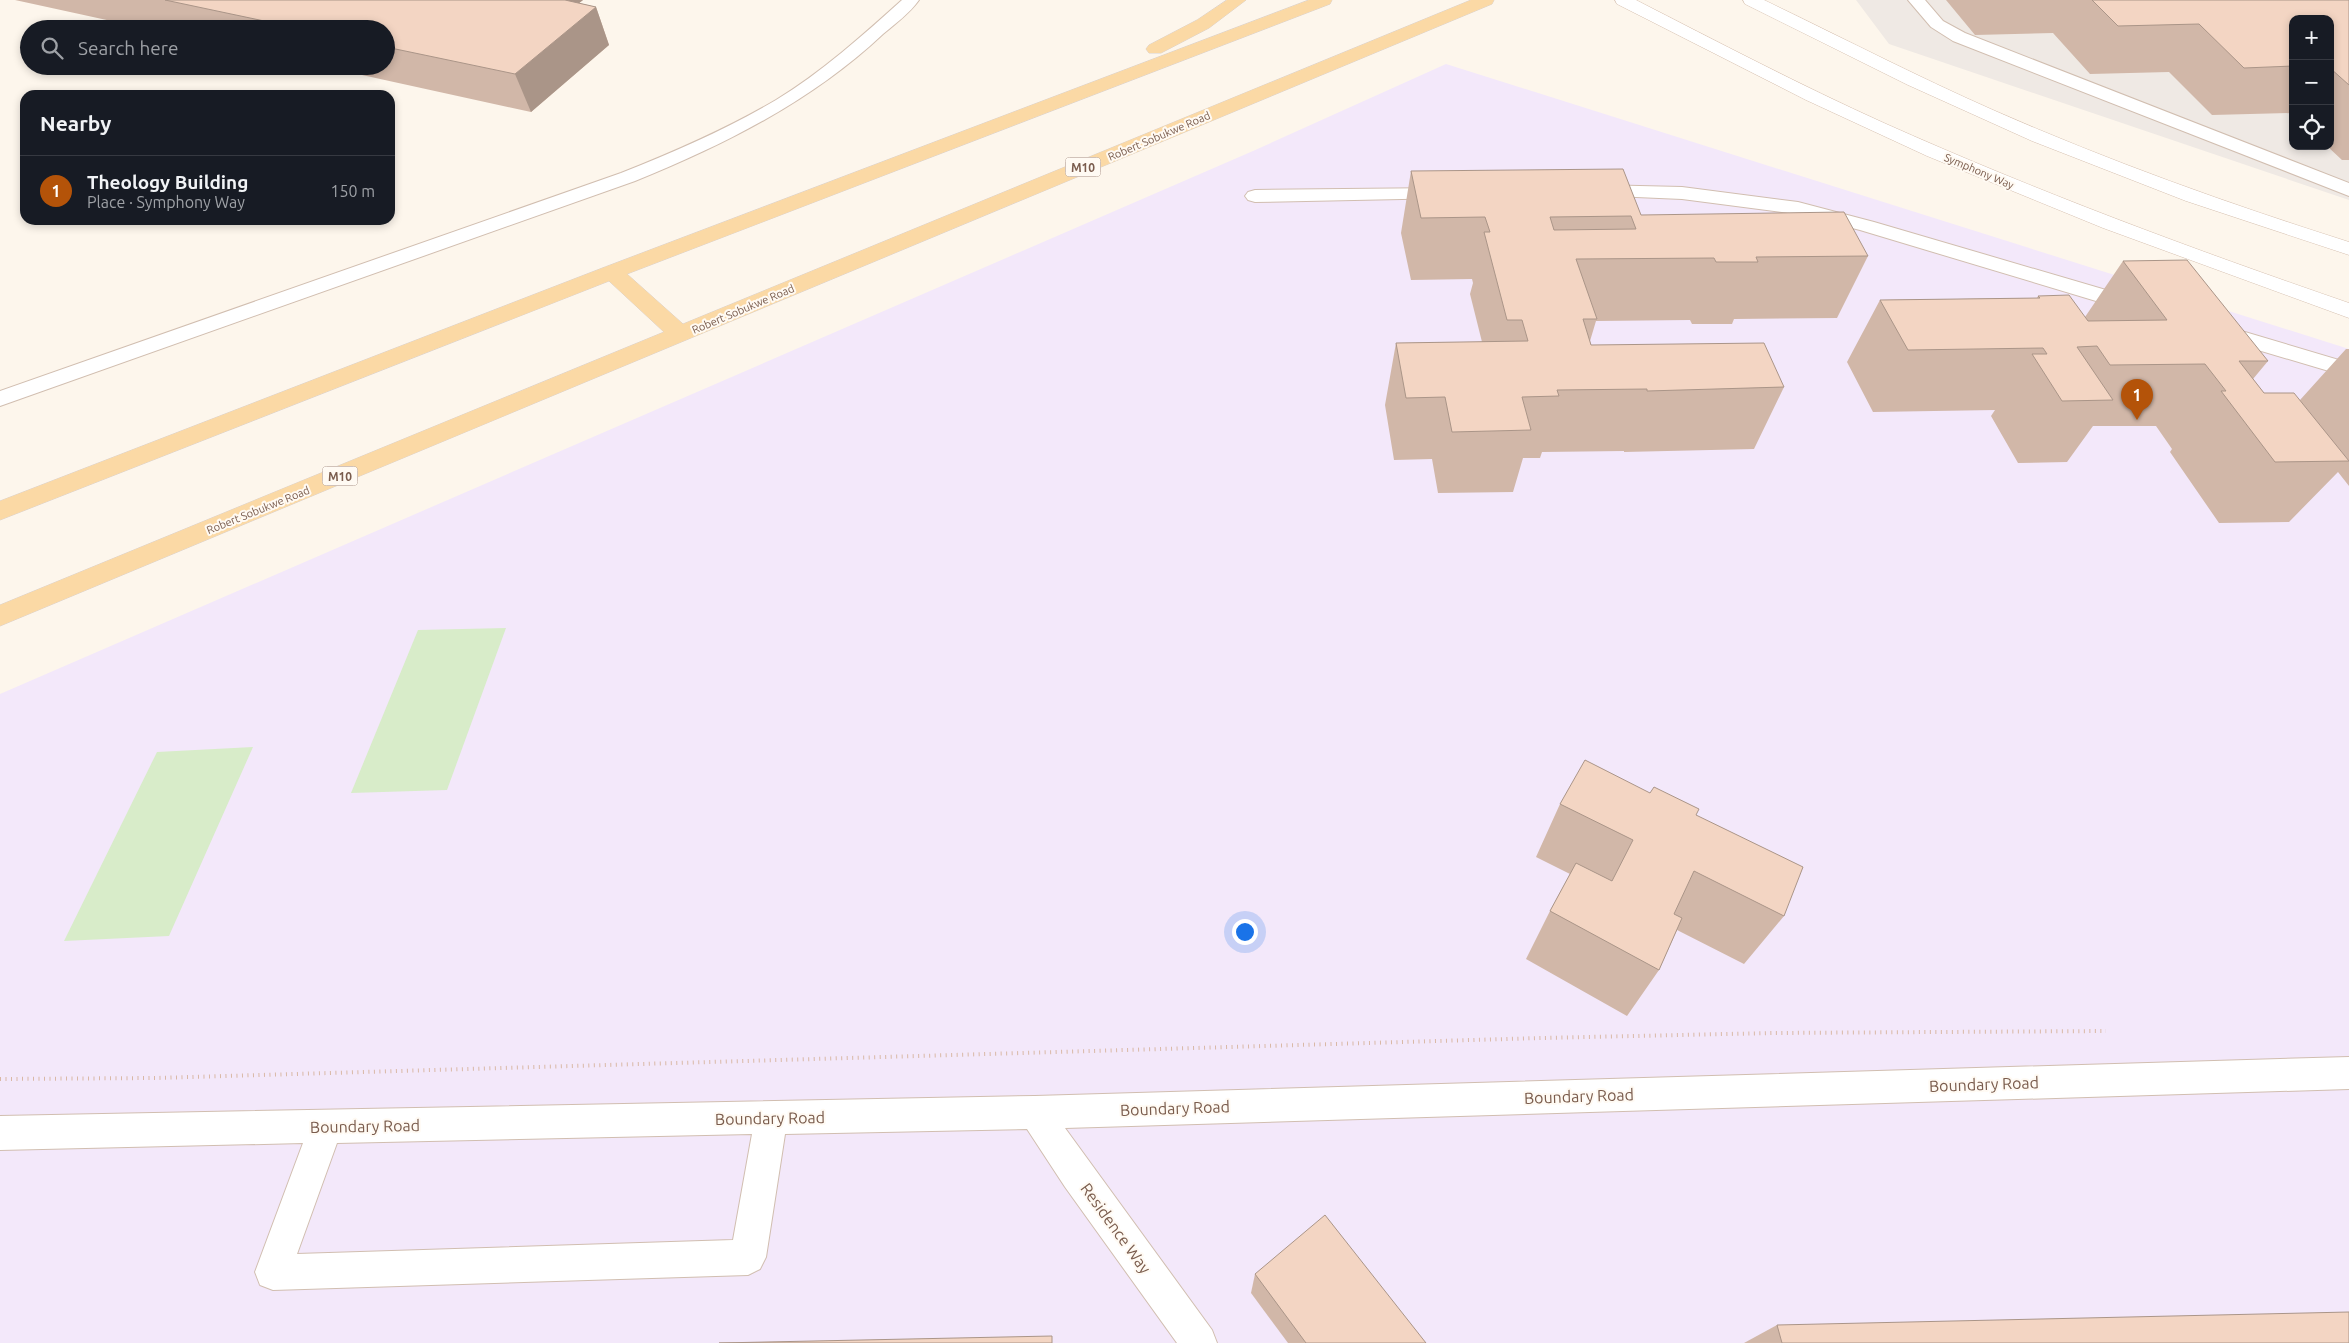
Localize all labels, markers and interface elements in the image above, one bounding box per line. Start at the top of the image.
map controls [2289,15,2334,150]
button: + [2289,15,2334,60]
search box [20,20,395,75]
icon: search [38,34,66,62]
text: Search here [78,37,178,59]
button: − [2289,60,2334,105]
button: locate [2289,105,2334,150]
street label: Robert Sobukwe Road [1106,109,1212,163]
text: Nearby [40,111,111,135]
street label: Symphony Way [1942,151,2016,191]
road number: M10 [1066,158,1100,176]
text: Theology Building [87,171,248,193]
text: 1 [51,182,61,200]
text: 150 m [330,182,375,200]
text: Place · Symphony Way [87,193,245,211]
street label: Robert Sobukwe Road [690,282,796,336]
pin: 1 [2121,379,2153,420]
road number: M10 [322,466,358,486]
street label: Robert Sobukwe Road [205,484,311,536]
your location [1232,919,1258,945]
street label: Boundary Road [1929,1073,2039,1095]
street label: Boundary Road [1524,1085,1634,1107]
street label: Boundary Road [1120,1097,1230,1119]
street label: Boundary Road [715,1108,825,1128]
street label: Boundary Road [310,1116,420,1136]
street label: Residence Way [1077,1179,1155,1277]

